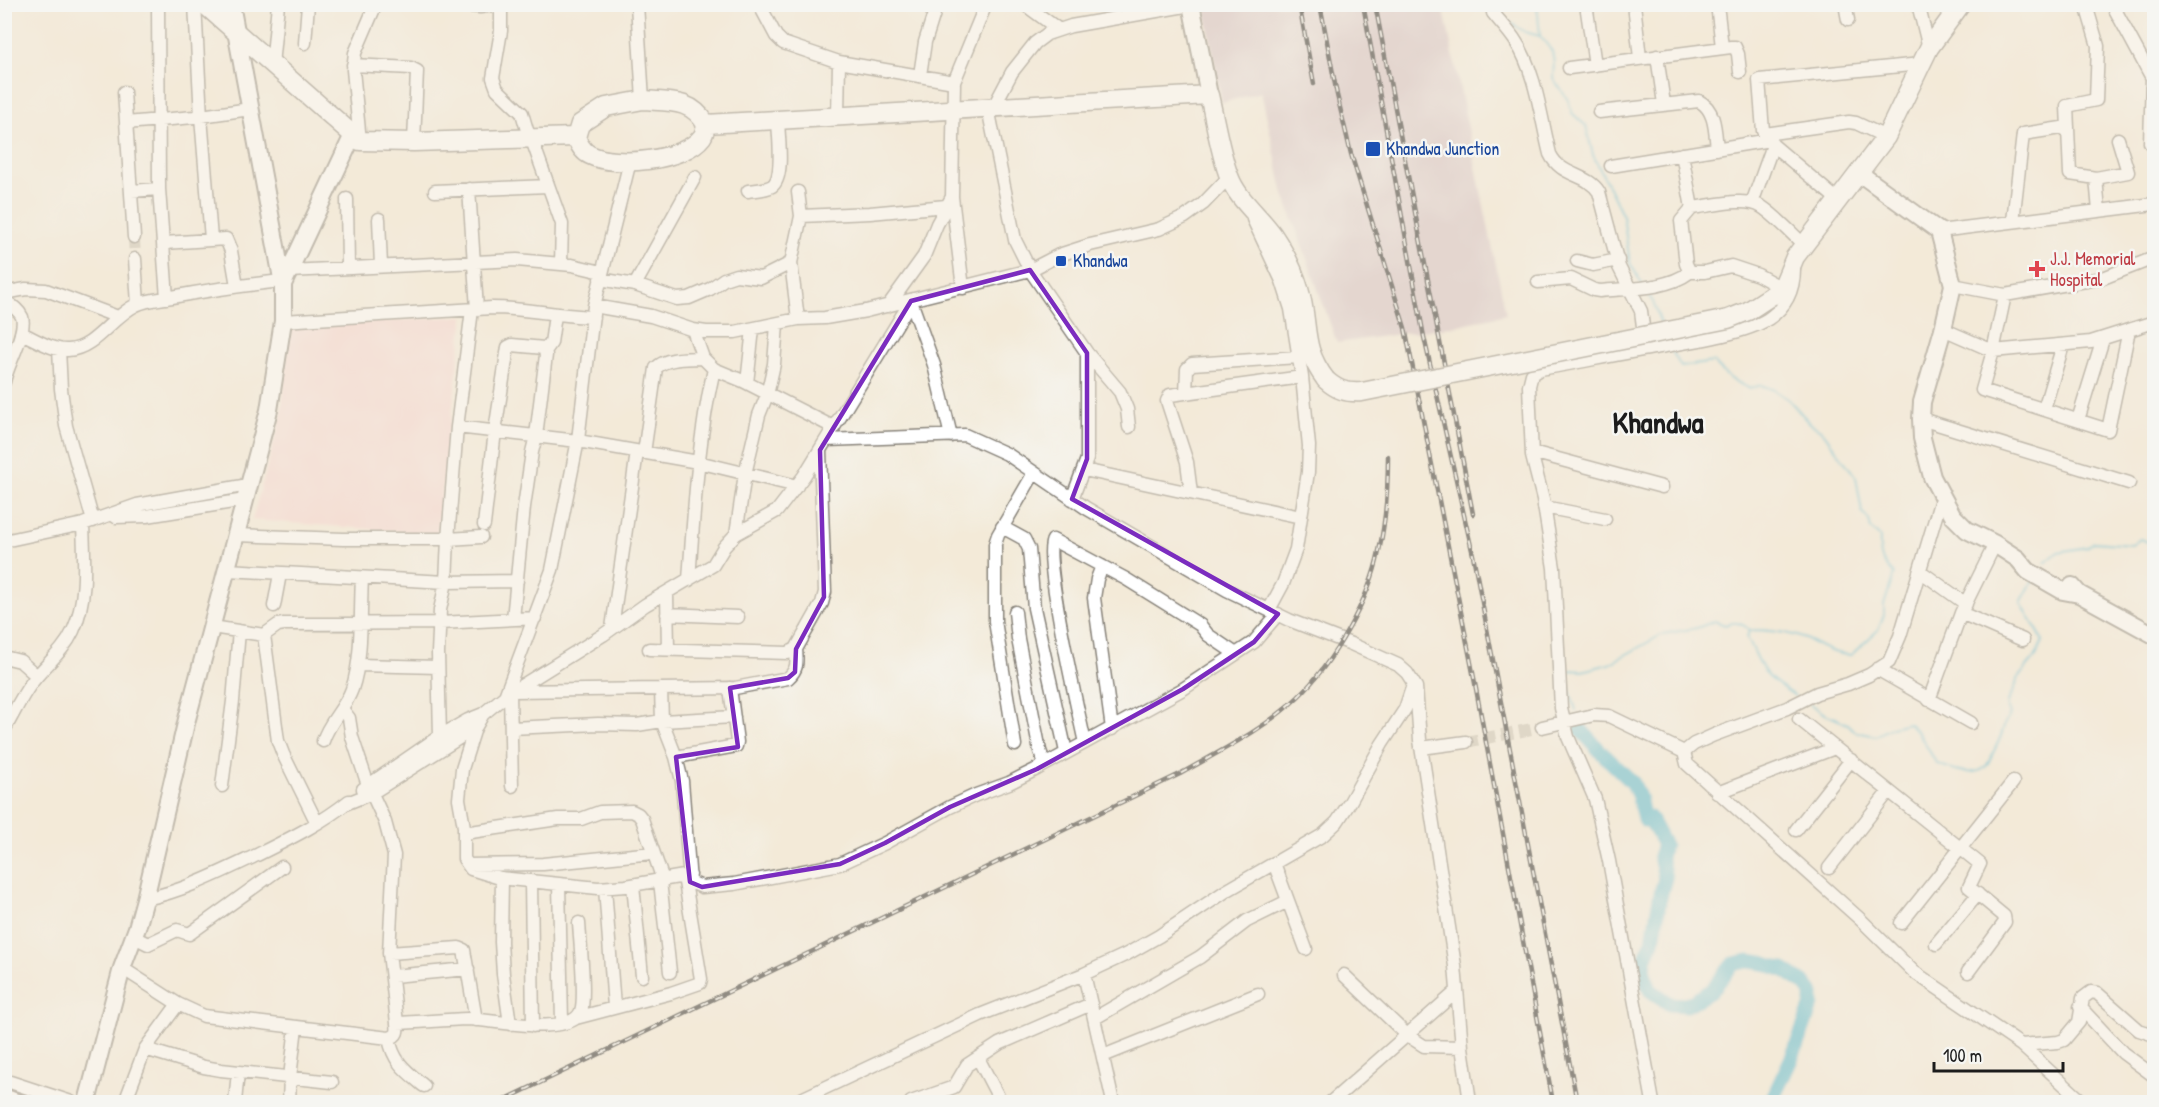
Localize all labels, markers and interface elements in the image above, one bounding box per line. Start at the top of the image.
place label: Khandwa Junction [1386,136,1499,161]
marker: Khandwa Junction [1364,140,1382,158]
place label: J.J. Memorial Hospital [2050,246,2136,292]
place label: Khandwa [1073,248,1128,273]
marker: Khandwa [1054,254,1068,268]
marker: J.J. Memorial Hospital [2028,260,2046,278]
district label: Khandwa [1613,402,1704,442]
scale bar [1934,1035,2063,1073]
text: 100 m [1943,1043,1982,1068]

